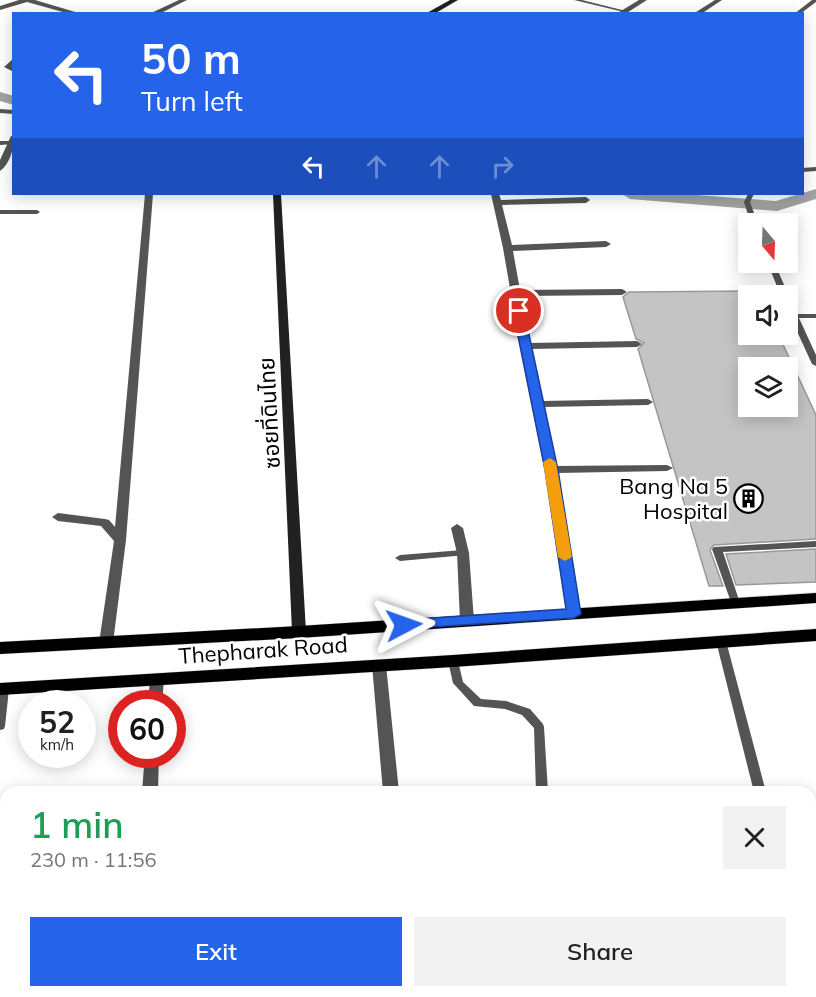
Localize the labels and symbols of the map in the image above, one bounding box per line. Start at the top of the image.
north arrow [738,213,798,273]
pin [493,285,544,336]
street label: ซอยที่ดินไทย [251,357,286,469]
place label: Bang Na 5 Hospital [619,472,728,525]
building icon: Bang Na 5 Hospital [733,483,765,515]
position arrow [372,593,436,657]
street label: Thepharak Road [177,630,349,670]
speed limit sign: 60 [108,690,186,768]

